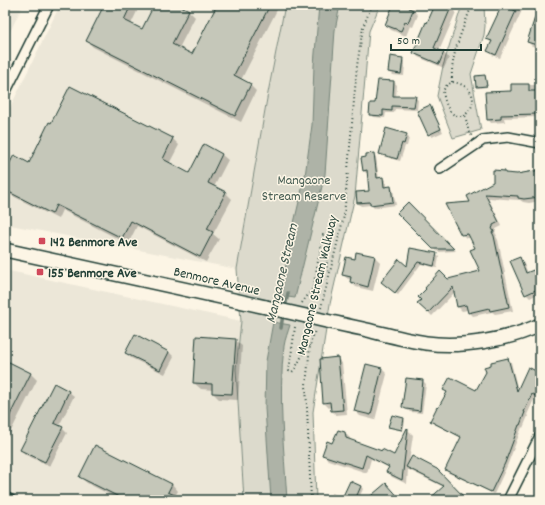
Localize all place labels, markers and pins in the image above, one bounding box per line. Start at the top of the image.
place label: 142 Benmore Ave [50,233,138,253]
marker: 142 Benmore Ave [37,236,47,246]
place label: 155 Benmore Ave [48,264,137,284]
marker: 155 Benmore Ave [35,267,45,277]

